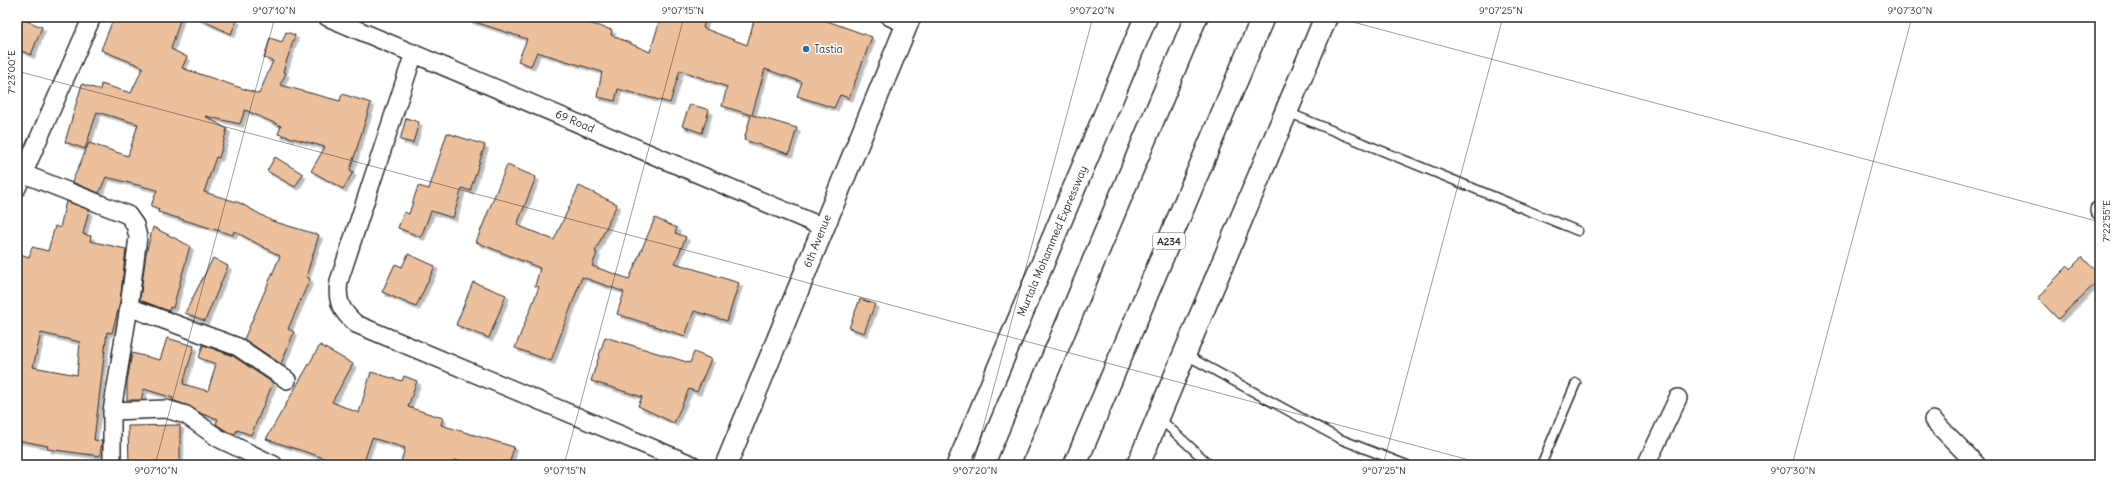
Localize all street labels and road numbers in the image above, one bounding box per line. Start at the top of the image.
street label: 69 Road [553,107,597,136]
street label: Murtala Mohammed Expressway [1014,164,1090,318]
street label: 6th Avenue [800,212,834,270]
road number: A234 [1153,233,1185,249]

